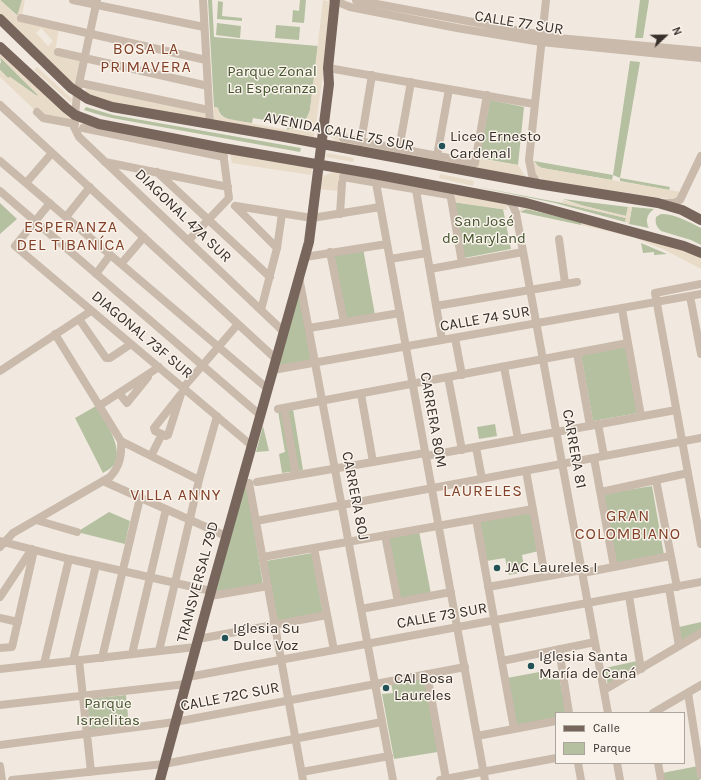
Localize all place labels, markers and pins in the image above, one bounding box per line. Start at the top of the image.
place label: Liceo Ernesto Cardenal [450,128,541,163]
marker: Liceo Ernesto Cardenal [437,141,447,151]
place label: JAC Laureles I [505,559,597,577]
marker: JAC Laureles I [492,563,502,573]
place label: Iglesia Su Dulce Voz [233,620,300,655]
marker: Iglesia Su Dulce Voz [220,633,230,643]
place label: Iglesia Santa María de Caná [539,648,637,683]
marker: Iglesia Santa María de Caná [526,661,536,671]
place label: CAI Bosa Laureles [394,670,453,705]
marker: CAI Bosa Laureles [381,683,391,693]

